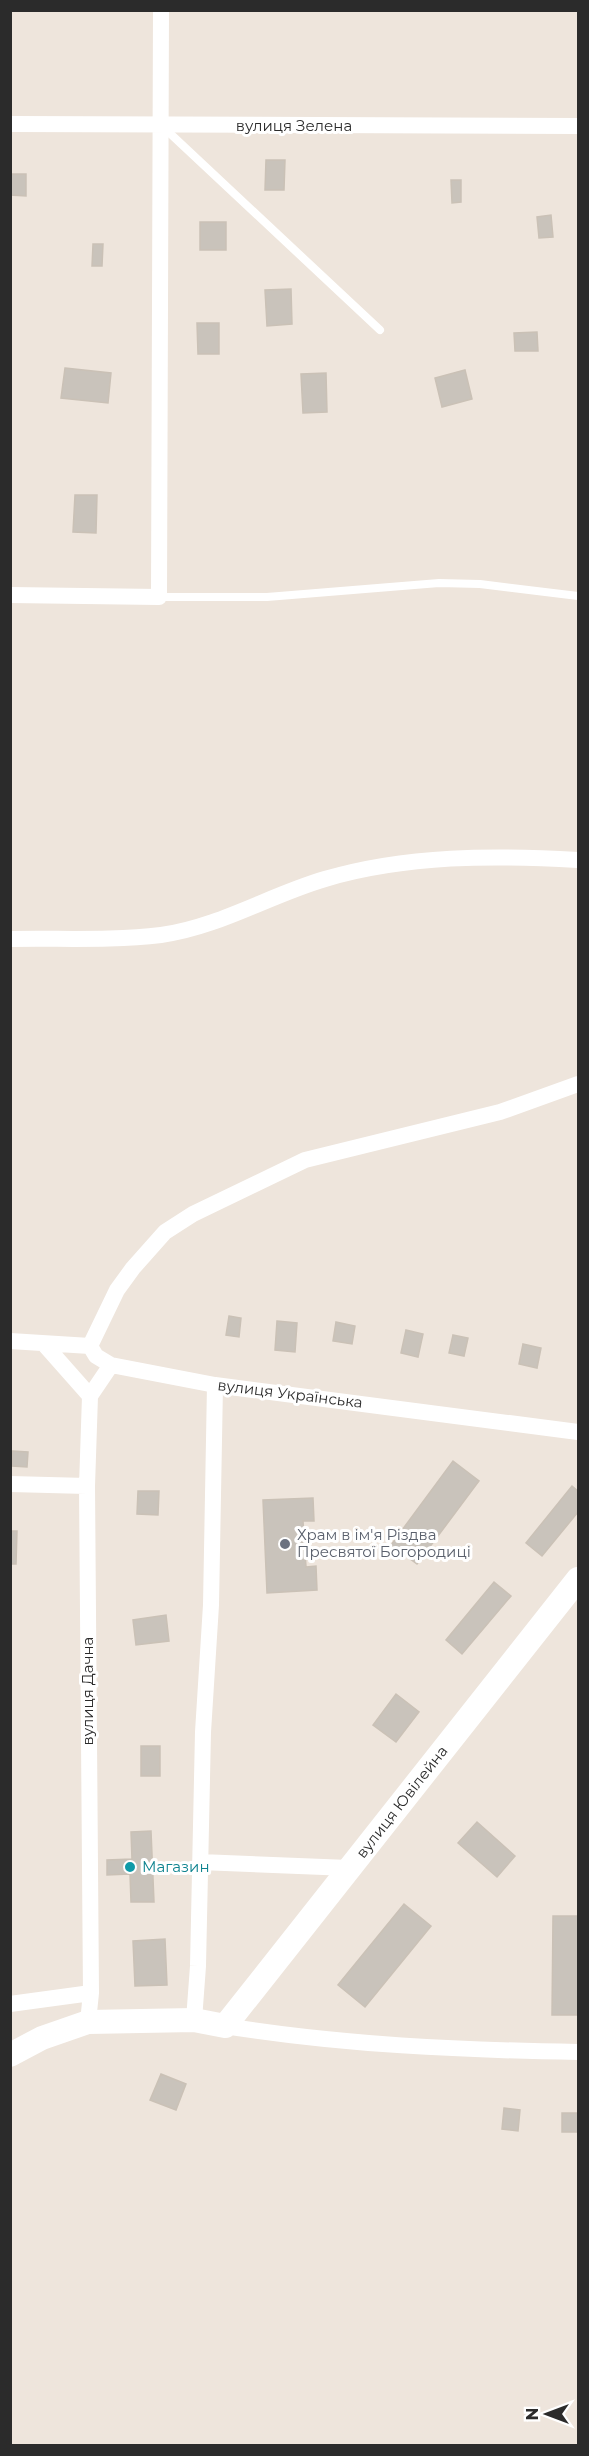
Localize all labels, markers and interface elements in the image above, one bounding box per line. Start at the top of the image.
street label: вулиця Зелена [236,116,352,135]
street label: вулиця Українська [216,1375,364,1412]
place label: Храм в ім'я Різдва Пресвятої Богородиці [297,1525,471,1561]
marker: Храм в ім'я Різдва Пресвятої Богородиці [278,1537,292,1551]
street label: вулиця Дачна [78,1637,97,1745]
street label: вулиця Ювілейна [352,1742,452,1862]
place label: Магазин [142,1857,210,1876]
marker: Магазин [123,1860,137,1874]
north arrow [517,2384,577,2444]
text: N [523,2408,542,2420]

